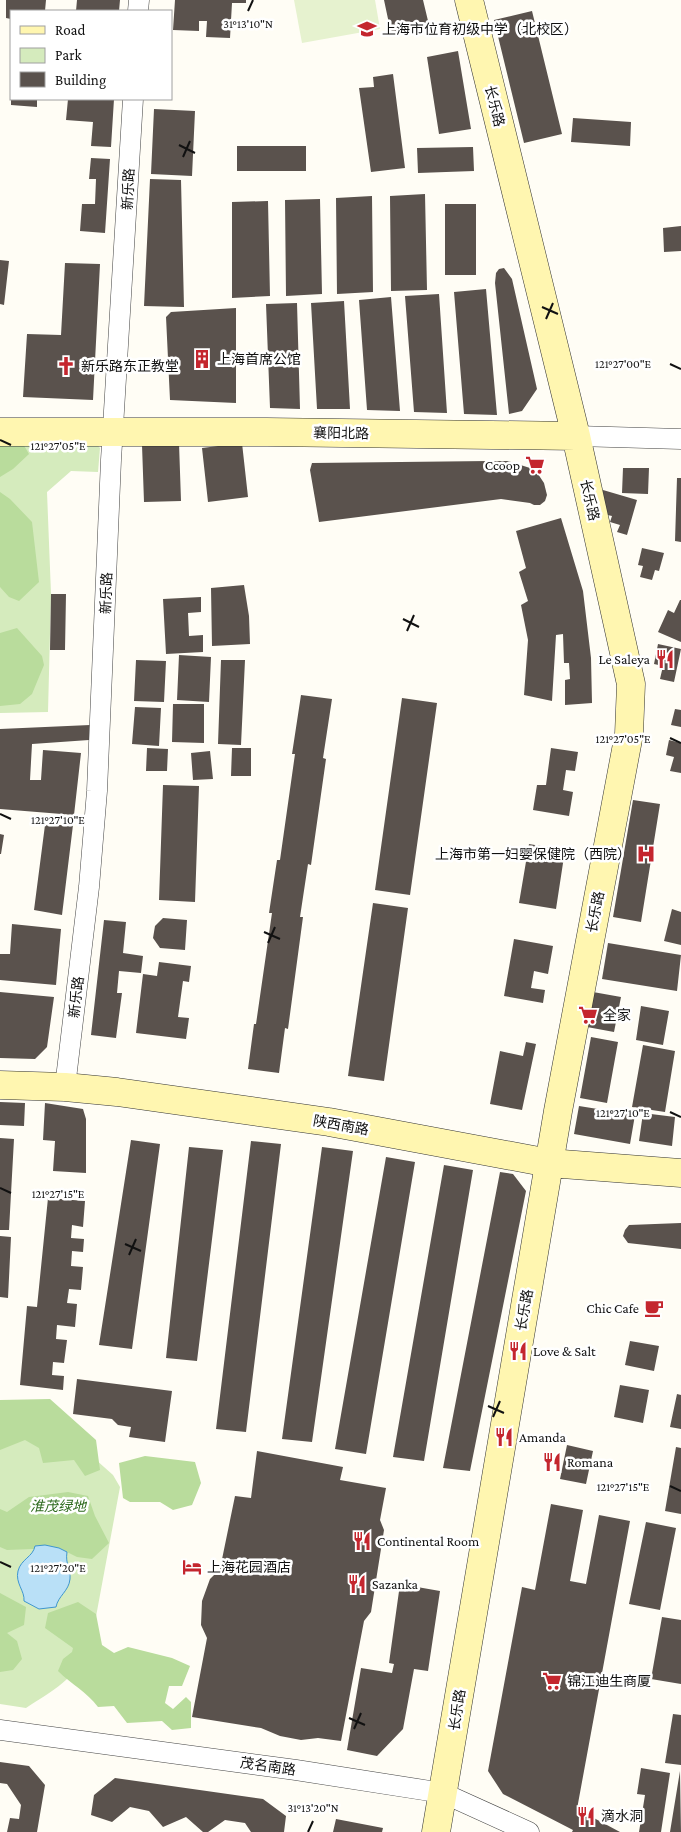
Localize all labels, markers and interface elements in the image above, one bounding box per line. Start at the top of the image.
legend [10,10,172,100]
text: 31°13'10"N [223,17,273,31]
school or university icon: 上海市位育初级中学（北校区） [356,18,378,40]
place label: 上海市位育初级中学（北校区） [382,21,578,37]
text: Road [55,22,86,38]
text: Park [55,47,82,63]
text: Building [55,72,106,89]
street label: 长乐路 [482,84,508,128]
street label: 新乐路 [119,168,137,210]
building icon: 上海首席公馆 [191,348,213,370]
place label: 上海首席公馆 [217,351,301,367]
church icon: 新乐路东正教堂 [55,355,77,377]
text: 121°27'00"E [595,357,652,371]
place label: 新乐路东正教堂 [81,358,179,374]
street label: 襄阳北路 [313,425,369,441]
text: 121°27'05"E [30,439,86,453]
supermarket icon: Ccoop [524,454,546,476]
place label: Ccoop [485,457,520,473]
street label: 长乐路 [577,478,603,522]
street label: 新乐路 [97,572,115,614]
restaurant icon: Le Saleya [654,648,676,670]
place label: Le Saleya [599,651,651,667]
text: 121°27'05"E [595,732,651,746]
text: 121°27'10"E [31,813,85,827]
hospital icon: 上海市第一妇婴保健院（西院） [635,843,657,865]
place label: 上海市第一妇婴保健院（西院） [435,846,631,862]
street label: 长乐路 [583,890,607,934]
street label: 新乐路 [66,975,86,1019]
supermarket icon: 全家 [577,1004,599,1026]
place label: 全家 [603,1007,631,1023]
text: 121°27'10"E [596,1106,650,1120]
street label: 陕西南路 [312,1112,370,1138]
text: 121°27'15"E [32,1187,85,1201]
street label: 长乐路 [512,1288,536,1332]
cafe icon: Chic Cafe [643,1297,665,1319]
place label: Chic Cafe [586,1300,639,1316]
restaurant icon: Love & Salt [507,1340,529,1362]
place label: Love & Salt [533,1343,596,1359]
restaurant icon: Amanda [493,1426,515,1448]
place label: Amanda [519,1429,567,1445]
restaurant icon: Romana [541,1451,563,1473]
place label: Romana [567,1454,614,1470]
text: 121°27'15"E [597,1480,650,1494]
park label: 淮茂绿地 [30,1498,88,1514]
restaurant icon: Continental Room [351,1530,373,1552]
place label: Continental Room [377,1533,479,1549]
hotel icon: 上海花园酒店 [181,1556,203,1578]
place label: 上海花园酒店 [207,1559,291,1575]
text: 121°27'20"E [30,1561,86,1575]
restaurant icon: Sazanka [346,1573,368,1595]
place label: Sazanka [372,1576,419,1592]
supermarket icon: 锦江迪生商厦 [541,1670,563,1692]
place label: 锦江迪生商厦 [567,1673,651,1689]
street label: 长乐路 [446,1688,468,1732]
street label: 茂名南路 [239,1754,297,1778]
text: 31°13'20"N [287,1801,339,1815]
restaurant icon: 滴水洞 [575,1805,597,1827]
place label: 滴水洞 [601,1808,643,1824]

